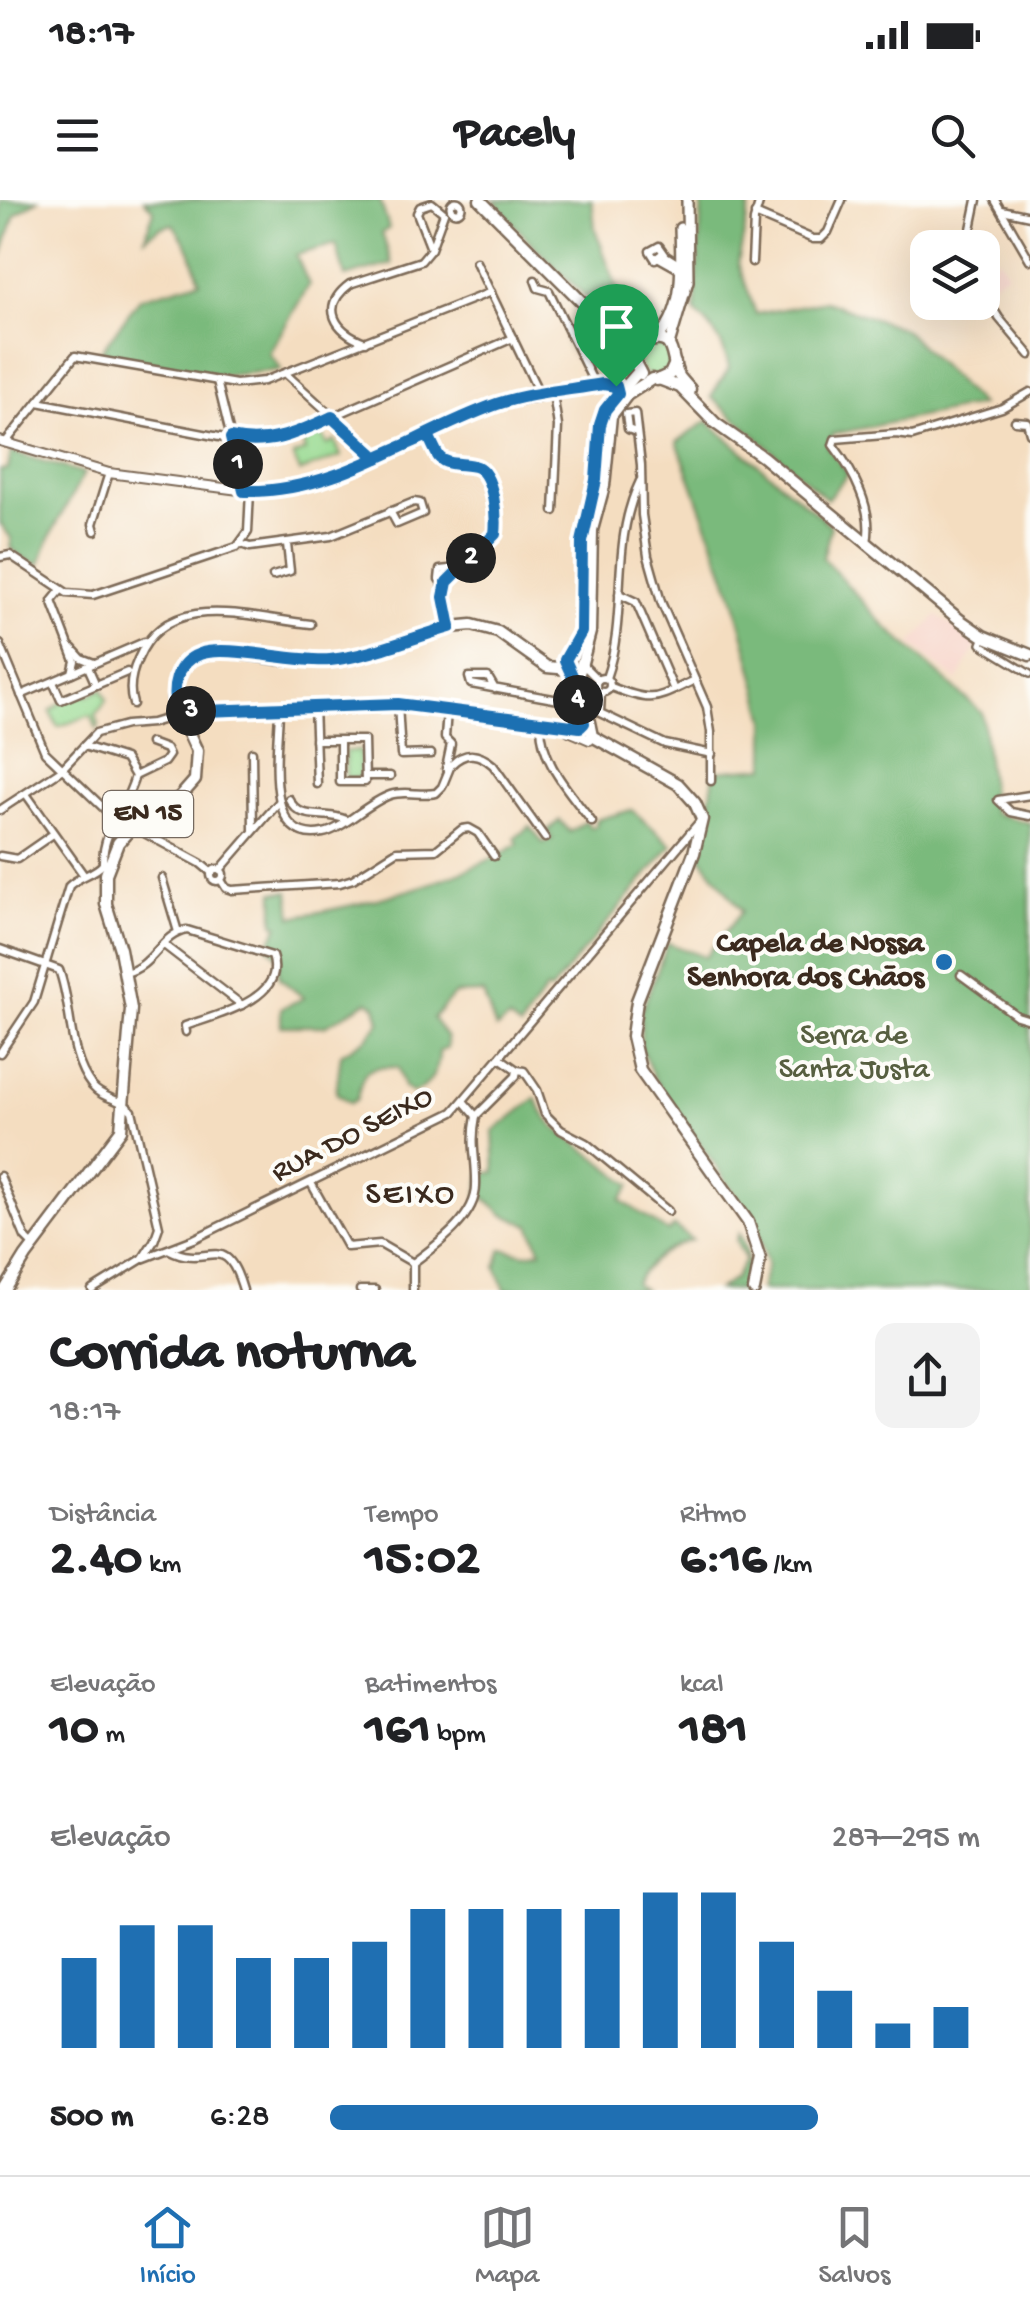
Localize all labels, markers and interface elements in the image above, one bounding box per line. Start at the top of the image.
text: 18:17 [50,13,133,57]
icon: menu [50,108,105,163]
icon: search [925,108,980,163]
text: Pacely [455,109,575,162]
map controls [910,230,1000,320]
button: layers [910,230,1000,320]
pin [574,284,659,387]
icon: arrive [589,299,644,354]
pin: 1 [213,439,263,489]
text: 1 [232,447,244,480]
pin: 2 [446,533,496,583]
text: 2 [464,541,478,574]
pin: 4 [553,675,603,725]
text: 4 [571,683,585,716]
pin: 3 [166,686,216,736]
text: 3 [184,694,198,727]
road number: EN 15 [103,791,193,837]
place label: Capela de Nossa Senhora dos Chãos [687,928,926,997]
marker: Capela de Nossa Senhora dos Chãos [933,951,955,973]
park label: Serra de Santa Justa [779,1020,931,1089]
street label: RUA DO SEIXO [267,1080,439,1192]
district label: SEIXO [365,1177,457,1215]
button: share [875,1323,980,1428]
text: Corrida noturna [50,1324,414,1388]
text: 18:17 [50,1394,120,1432]
text: Distância [50,1499,156,1532]
text: Tempo [365,1499,438,1532]
text: Ritmo [680,1499,747,1532]
text: 2.40 [50,1532,142,1591]
text: 15:02 [365,1532,480,1591]
text: 6:16 [680,1532,767,1591]
text: km [142,1549,181,1582]
text: /km [767,1549,812,1582]
text: Elevação [50,1669,156,1702]
text: Batimentos [365,1669,496,1702]
text: kcal [680,1669,724,1702]
text: 10 [50,1702,99,1761]
text: 161 [365,1702,431,1761]
text: 181 [680,1702,748,1761]
text: m [99,1719,125,1752]
text: bpm [431,1719,486,1752]
text: Elevação [50,1820,171,1858]
text: 287–295 m [832,1820,980,1858]
text: 500 m [50,2099,133,2137]
text: 6:28 [210,2099,269,2137]
tab: Início [140,2200,196,2293]
tab: Mapa [475,2200,539,2293]
tab: Salvos [819,2200,890,2293]

